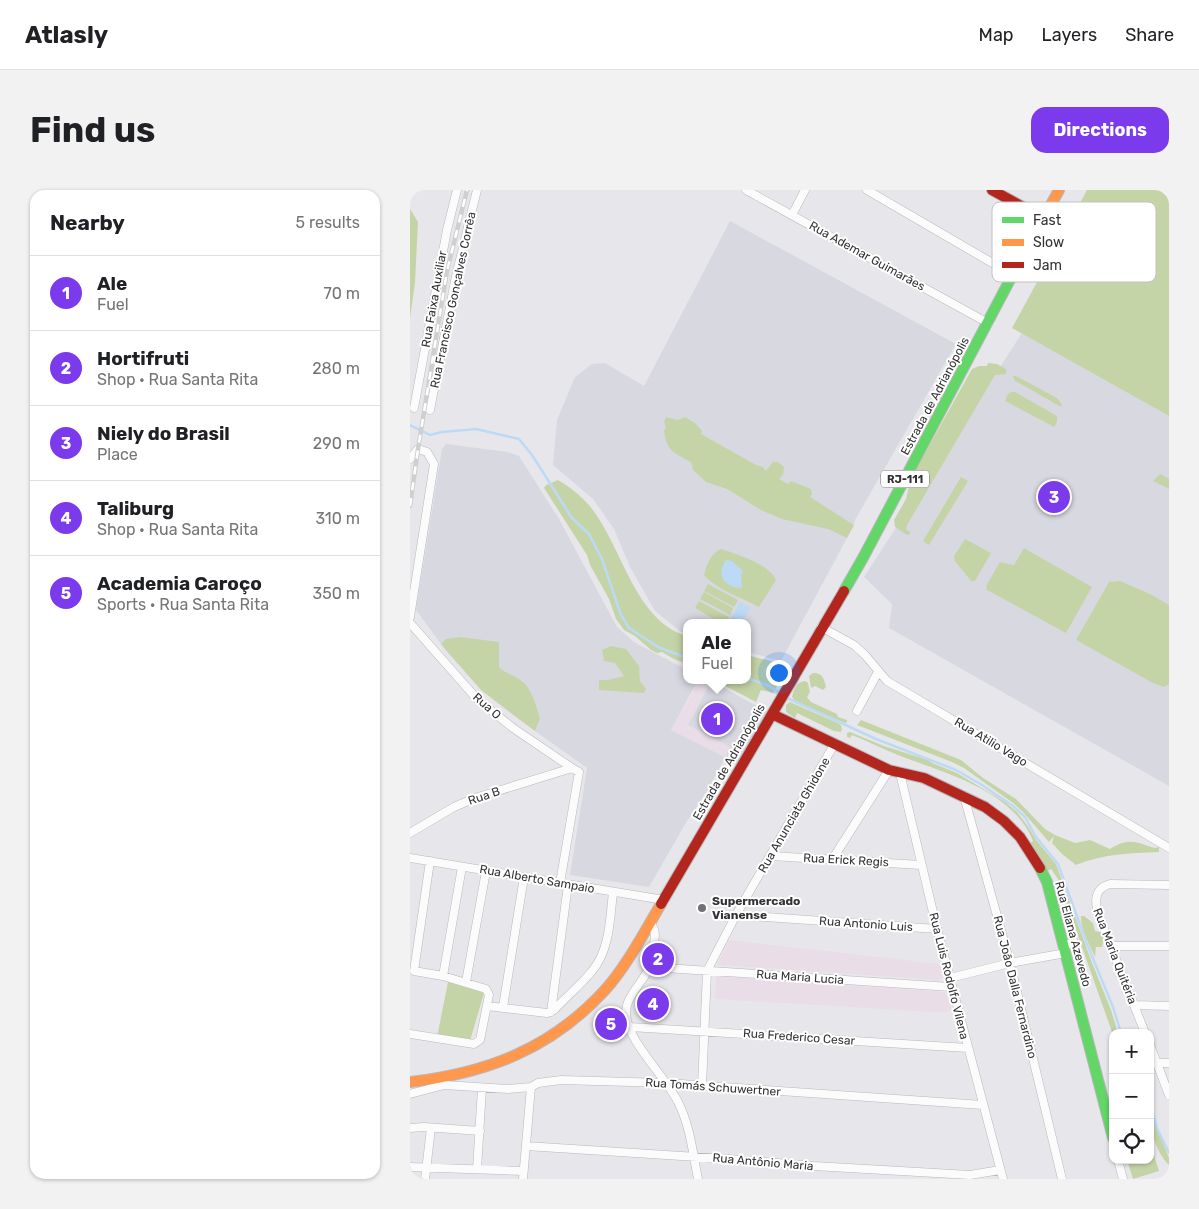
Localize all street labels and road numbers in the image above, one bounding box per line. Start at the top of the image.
street label: Rua Francisco Gonçalves Corrêa [427,211,479,389]
street label: Rua Ademar Guimarães [807,218,927,294]
street label: Rua Faixa Auxiliar [419,249,449,348]
street label: Estrada de Adrianópolis [898,335,972,457]
road number: RJ-111 [881,470,929,488]
street label: Rua O [470,690,504,722]
street label: Estrada de Adrianópolis [690,701,768,823]
street label: Rua Atilio Vago [952,715,1030,769]
street label: Rua Anunciata Ghidone [755,755,833,875]
street label: Rua B [466,784,502,808]
street label: Rua Erick Regis [803,851,889,869]
street label: Rua Alberto Sampaio [478,862,596,896]
street label: Rua Eliana Azevedo [1052,880,1094,988]
street label: Rua Maria Quitéria [1090,906,1140,1006]
street label: Rua Luis Rodolfo Vilena [926,911,972,1041]
street label: Rua Antonio Luis [819,914,913,934]
street label: Rua João Dalla Fernardino [990,914,1040,1060]
street label: Rua Maria Lucia [756,967,844,987]
street label: Rua Frederico Cesar [742,1026,856,1048]
street label: Rua Tomás Schuwertner [645,1075,782,1099]
street label: Rua Antônio Maria [712,1151,814,1173]

